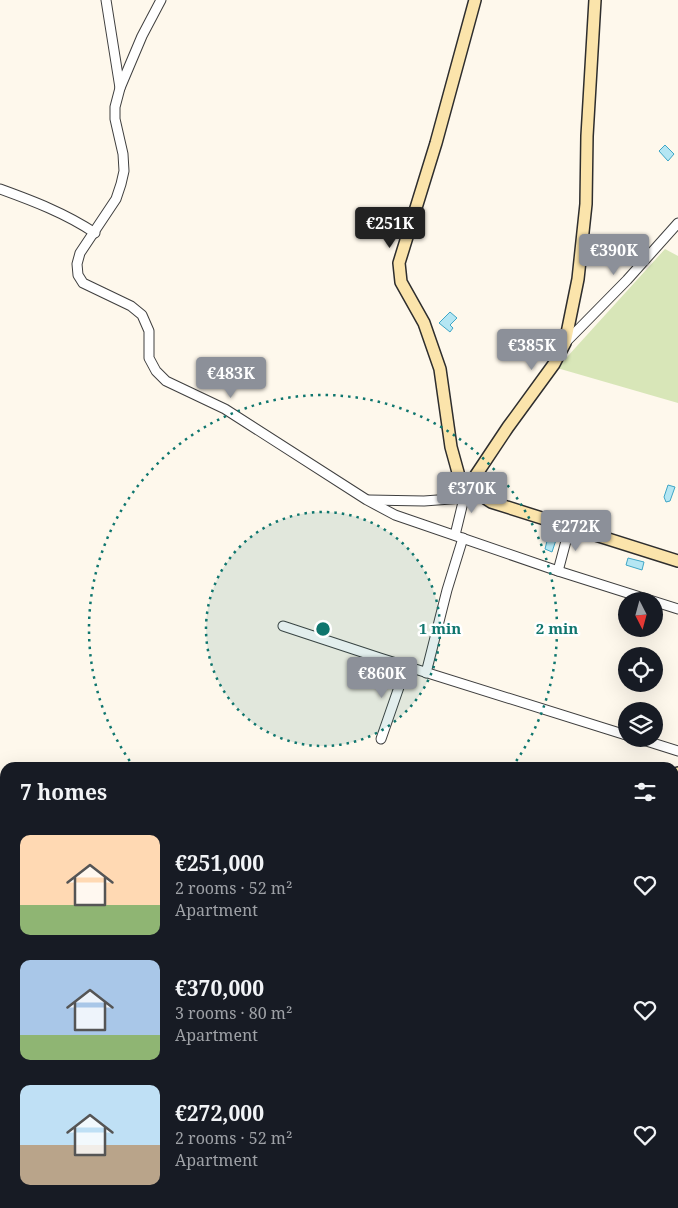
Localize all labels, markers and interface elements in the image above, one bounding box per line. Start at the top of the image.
pin: €251K [355,206,425,249]
text: €251K [366,212,414,234]
pin: €390K [579,234,649,276]
text: €390K [590,239,638,261]
pin: €385K [497,328,567,371]
text: €385K [508,334,556,356]
pin: €483K [196,356,266,399]
text: €483K [207,362,255,384]
pin: €370K [437,472,507,514]
text: €370K [448,477,496,499]
pin: €272K [541,510,611,552]
text: €272K [552,515,600,537]
north arrow [618,592,662,638]
map controls [618,592,663,747]
text: 1 min [419,618,461,638]
text: 2 min [536,618,578,638]
centre of rings [314,620,332,638]
button: locate [618,647,663,692]
pin: €860K [347,656,417,699]
text: €860K [358,662,406,684]
button: layers [618,702,663,747]
text: 7 homes [20,778,107,806]
icon: filters [631,778,659,806]
text: €251,000 [175,849,264,877]
icon: home [60,855,120,915]
icon: heart [631,871,659,899]
text: 2 rooms · 52 m² [175,877,292,899]
text: Apartment [175,899,258,921]
text: €370,000 [175,974,264,1002]
icon: home [60,980,120,1040]
icon: heart [631,996,659,1024]
text: 3 rooms · 80 m² [175,1002,292,1024]
text: Apartment [175,1024,258,1046]
text: €272,000 [175,1099,264,1127]
icon: home [60,1105,120,1165]
icon: heart [631,1121,659,1149]
text: 2 rooms · 52 m² [175,1127,292,1149]
text: Apartment [175,1149,258,1171]

